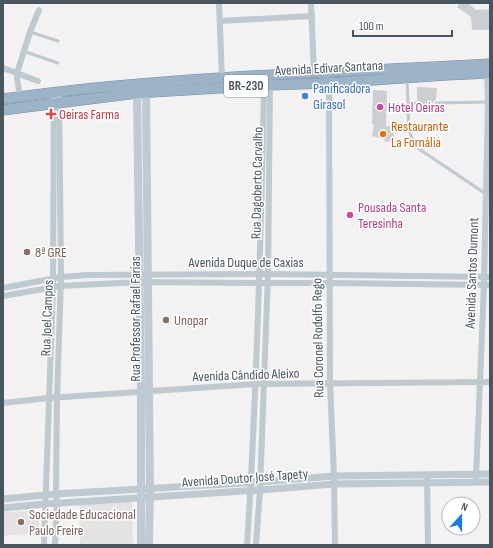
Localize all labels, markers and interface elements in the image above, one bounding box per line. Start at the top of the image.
scale bar [353,12,452,38]
text: 100 m [359,19,384,34]
street label: Avenida Edivar Santana [274,57,383,79]
road number: BR-230 [224,75,268,97]
place label: Panificadora Girasol [313,80,370,113]
marker: Panificadora Girasol [300,91,310,101]
place label: Hotel Oeiras [388,99,445,116]
marker: Hotel Oeiras [375,102,385,112]
place label: Oeiras Farma [59,106,119,123]
marker: Oeiras Farma [46,109,56,119]
place label: Restaurante La Fornália [391,118,448,151]
street label: Rua Dagoberto Carvalho [248,127,266,239]
marker: Restaurante La Fornália [378,129,388,139]
place label: Pousada Santa Teresinha [358,199,426,232]
marker: Pousada Santa Teresinha [345,210,355,220]
street label: Avenida Santos Dumont [462,217,482,330]
place label: 8ª GRE [35,244,67,261]
marker: 8ª GRE [22,247,32,257]
street label: Avenida Duque de Caxias [188,254,303,271]
street label: Rua Professor Rafael Farias [127,256,144,382]
street label: Rua Coronel Rodolfo Rego [308,278,328,398]
street label: Rua Joel Campos [37,279,57,357]
place label: Unopar [174,312,208,329]
marker: Unopar [161,315,171,325]
street label: Avenida Cândido Aleixo [191,365,300,385]
street label: Avenida Doutor José Tapety [180,465,309,491]
north arrow [441,496,481,536]
text: N [459,500,470,514]
place label: Sociedade Educacional Paulo Freire [29,506,136,539]
marker: Sociedade Educacional Paulo Freire [16,517,26,527]

